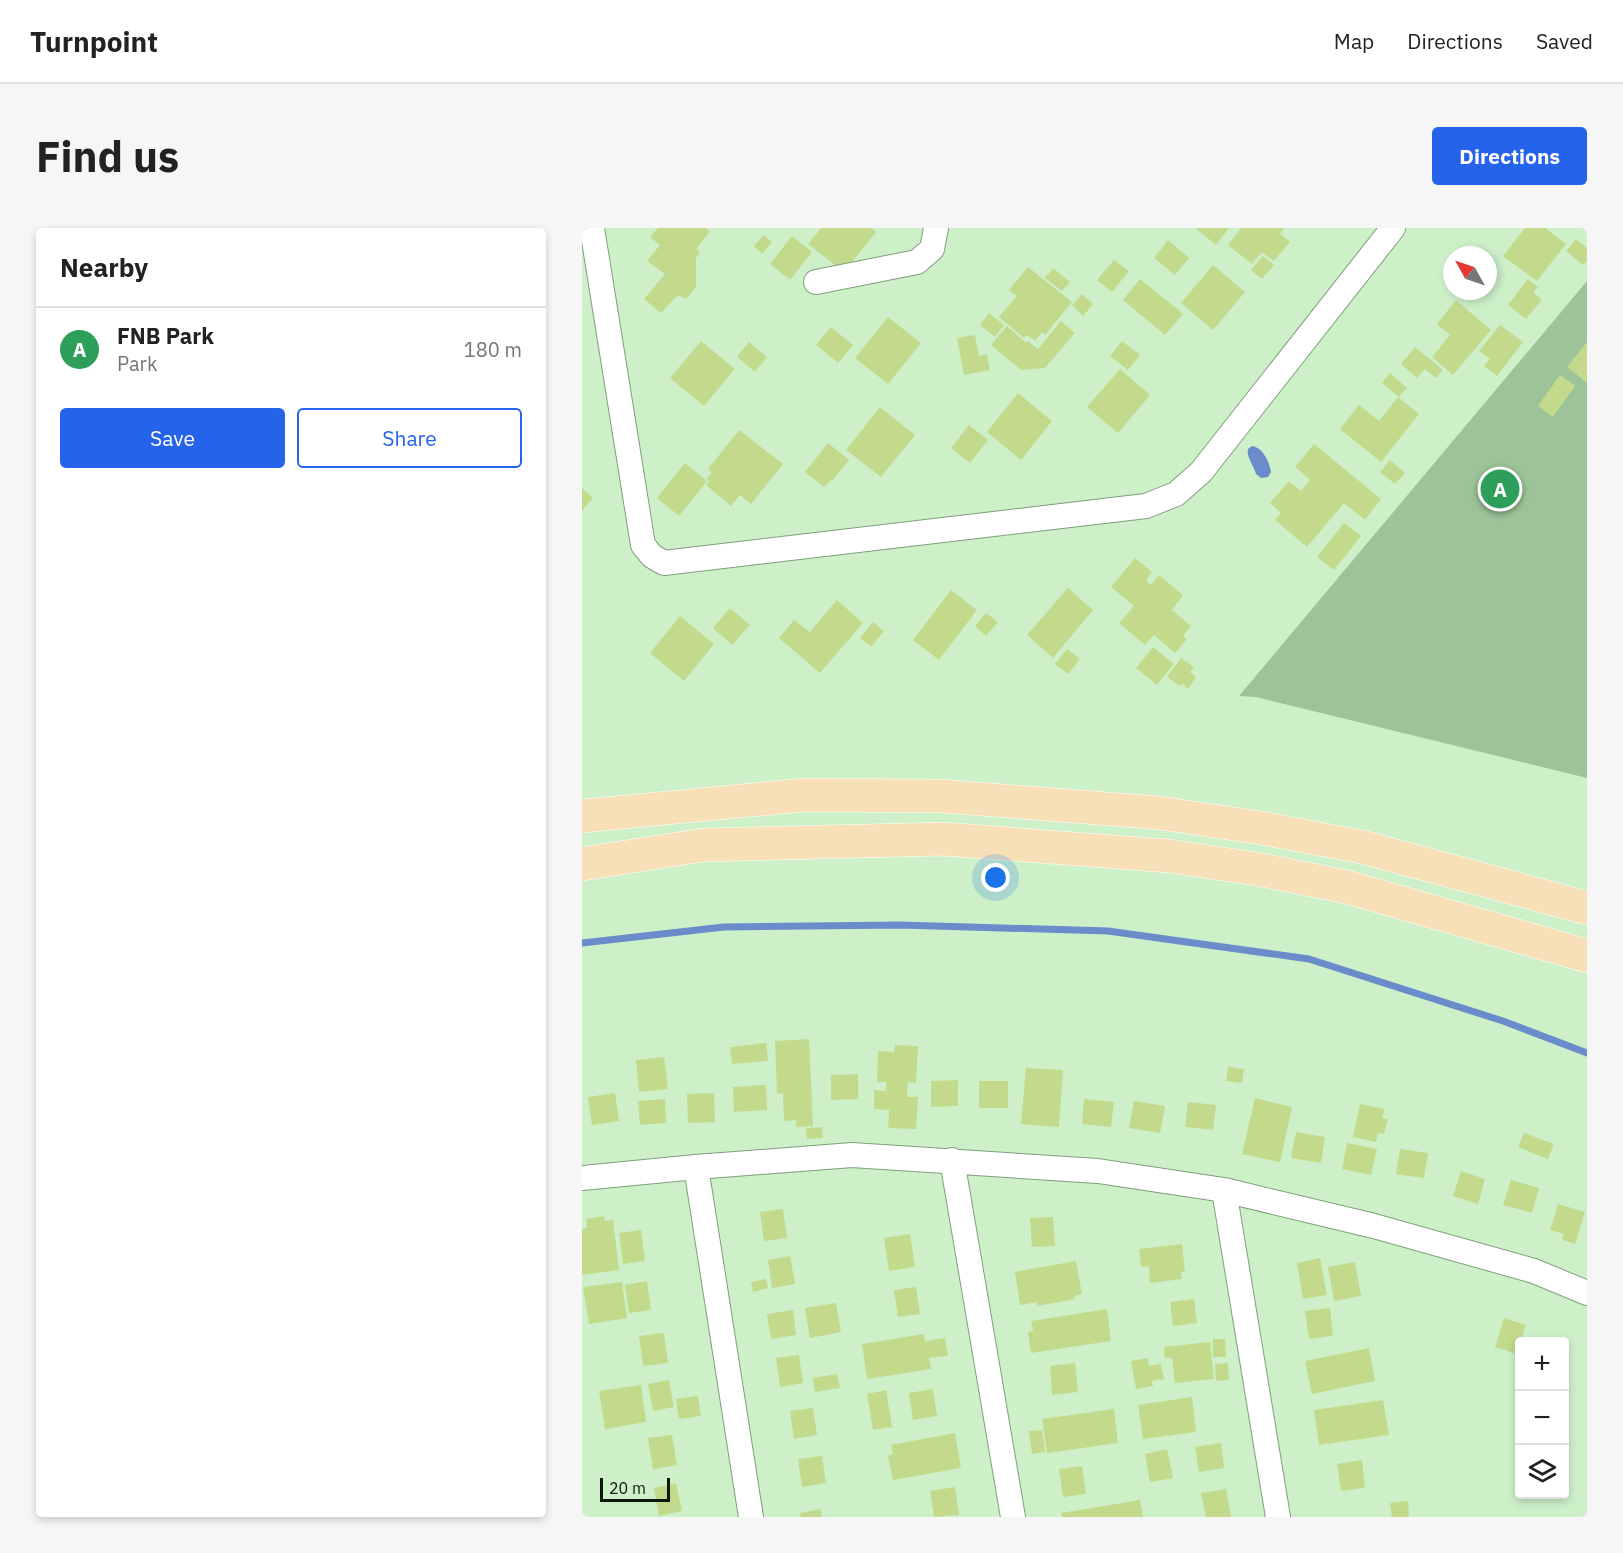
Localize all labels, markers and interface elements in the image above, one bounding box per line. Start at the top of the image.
text: Turnpoint [30,23,158,60]
text: Map [1334,27,1374,55]
text: Directions [1407,27,1503,55]
text: Saved [1536,27,1593,55]
button: Directions [1432,127,1587,185]
text: Find us [36,129,179,184]
north arrow [1443,246,1497,300]
text: Nearby [60,250,148,284]
text: FNB Park [117,321,214,350]
text: A [73,336,86,363]
text: 180 m [464,336,522,363]
text: Park [117,350,157,377]
button: Save [60,408,285,468]
button: Share [297,408,522,468]
pin: A [1480,466,1520,512]
your location [981,863,1010,892]
map controls [1515,1337,1569,1499]
button: + [1515,1337,1569,1391]
button: − [1515,1391,1569,1445]
button: layers [1515,1445,1569,1499]
scale bar [600,1475,670,1502]
text: 20 m [609,1478,646,1498]

